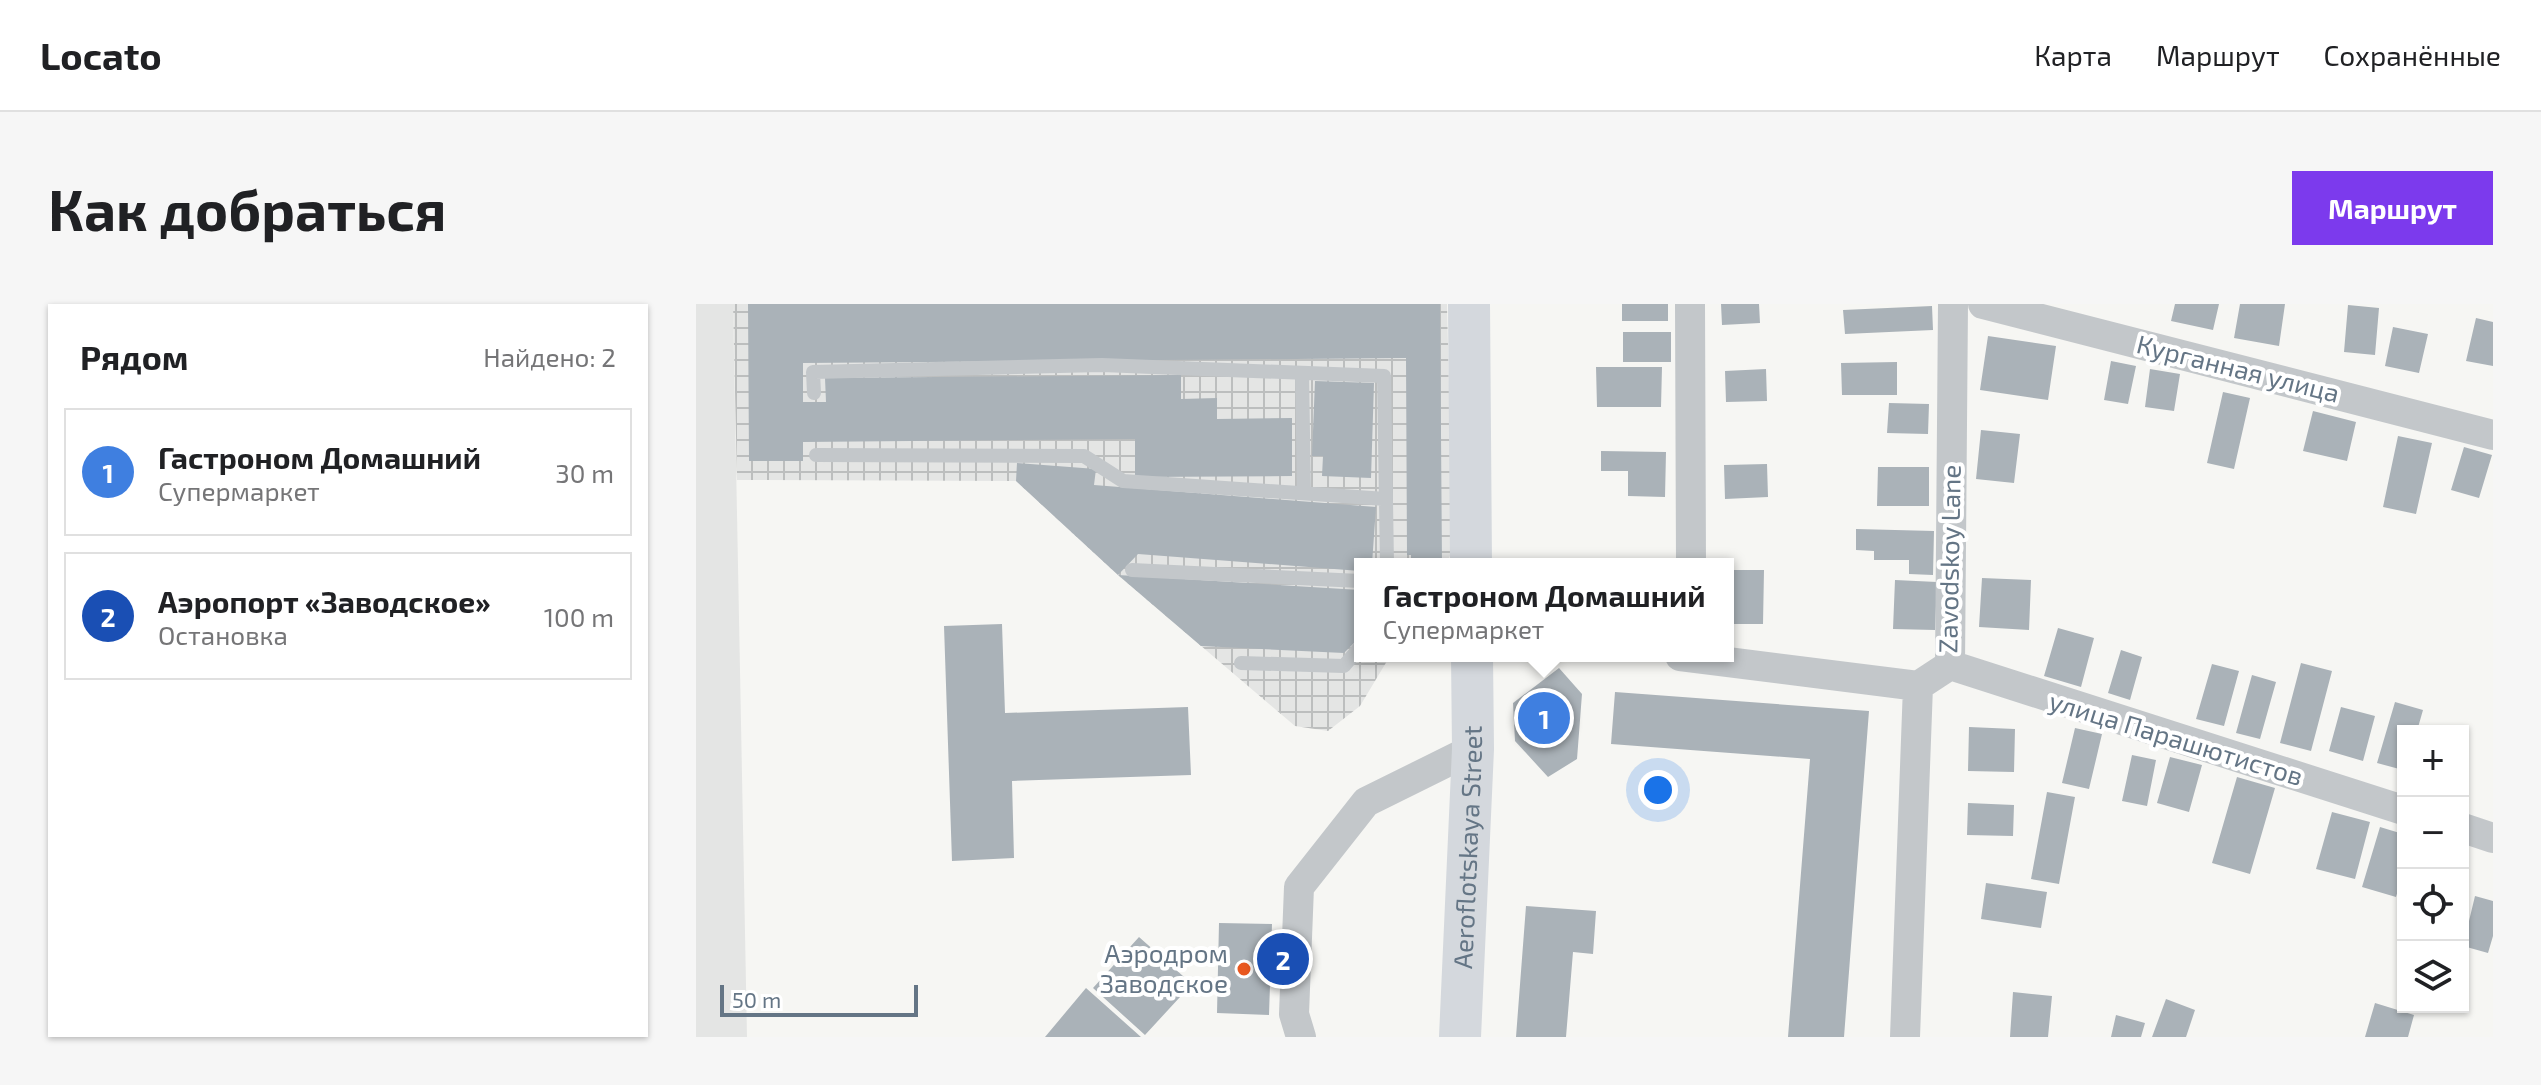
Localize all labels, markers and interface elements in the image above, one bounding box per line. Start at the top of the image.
text: Locato [40,32,162,78]
text: Карта [2034,38,2112,72]
text: Маршрут [2156,38,2280,72]
text: Сохранённые [2324,38,2501,72]
button: Маршрут [2292,171,2493,245]
text: Как добраться [48,175,446,242]
street label: Курганная улица [2134,327,2343,409]
text: Рядом [80,336,188,377]
text: Найдено: 2 [483,341,616,372]
text: Гастроном Домашний [158,439,481,475]
text: 1 [102,457,114,488]
text: 30 m [555,457,614,488]
street label: Zavodskoy Lane [1931,464,1966,654]
text: Супермаркет [158,475,320,506]
popup [1354,558,1734,662]
text: Гастроном Домашний [1383,577,1705,613]
text: Аэропорт «Заводское» [158,583,491,619]
text: 2 [100,601,116,632]
text: 100 m [544,601,614,632]
text: Супермаркет [1383,613,1544,644]
text: Остановка [158,619,288,650]
street label: улица Парашютистов [2045,684,2307,792]
pin: 1 [1518,688,1570,748]
street label: Aeroflotskaya Street [1446,725,1487,970]
map controls [2397,725,2469,1013]
button: + [2397,725,2469,797]
your location [1638,770,1678,810]
button: − [2397,797,2469,869]
button: locate [2397,869,2469,941]
pin: 2 [1257,929,1309,989]
place label: Аэродром Заводское [1100,937,1228,998]
button: layers [2397,941,2469,1013]
marker: Аэродром Заводское [1235,960,1253,978]
scale bar [720,981,918,1017]
text: 50 m [732,986,781,1012]

